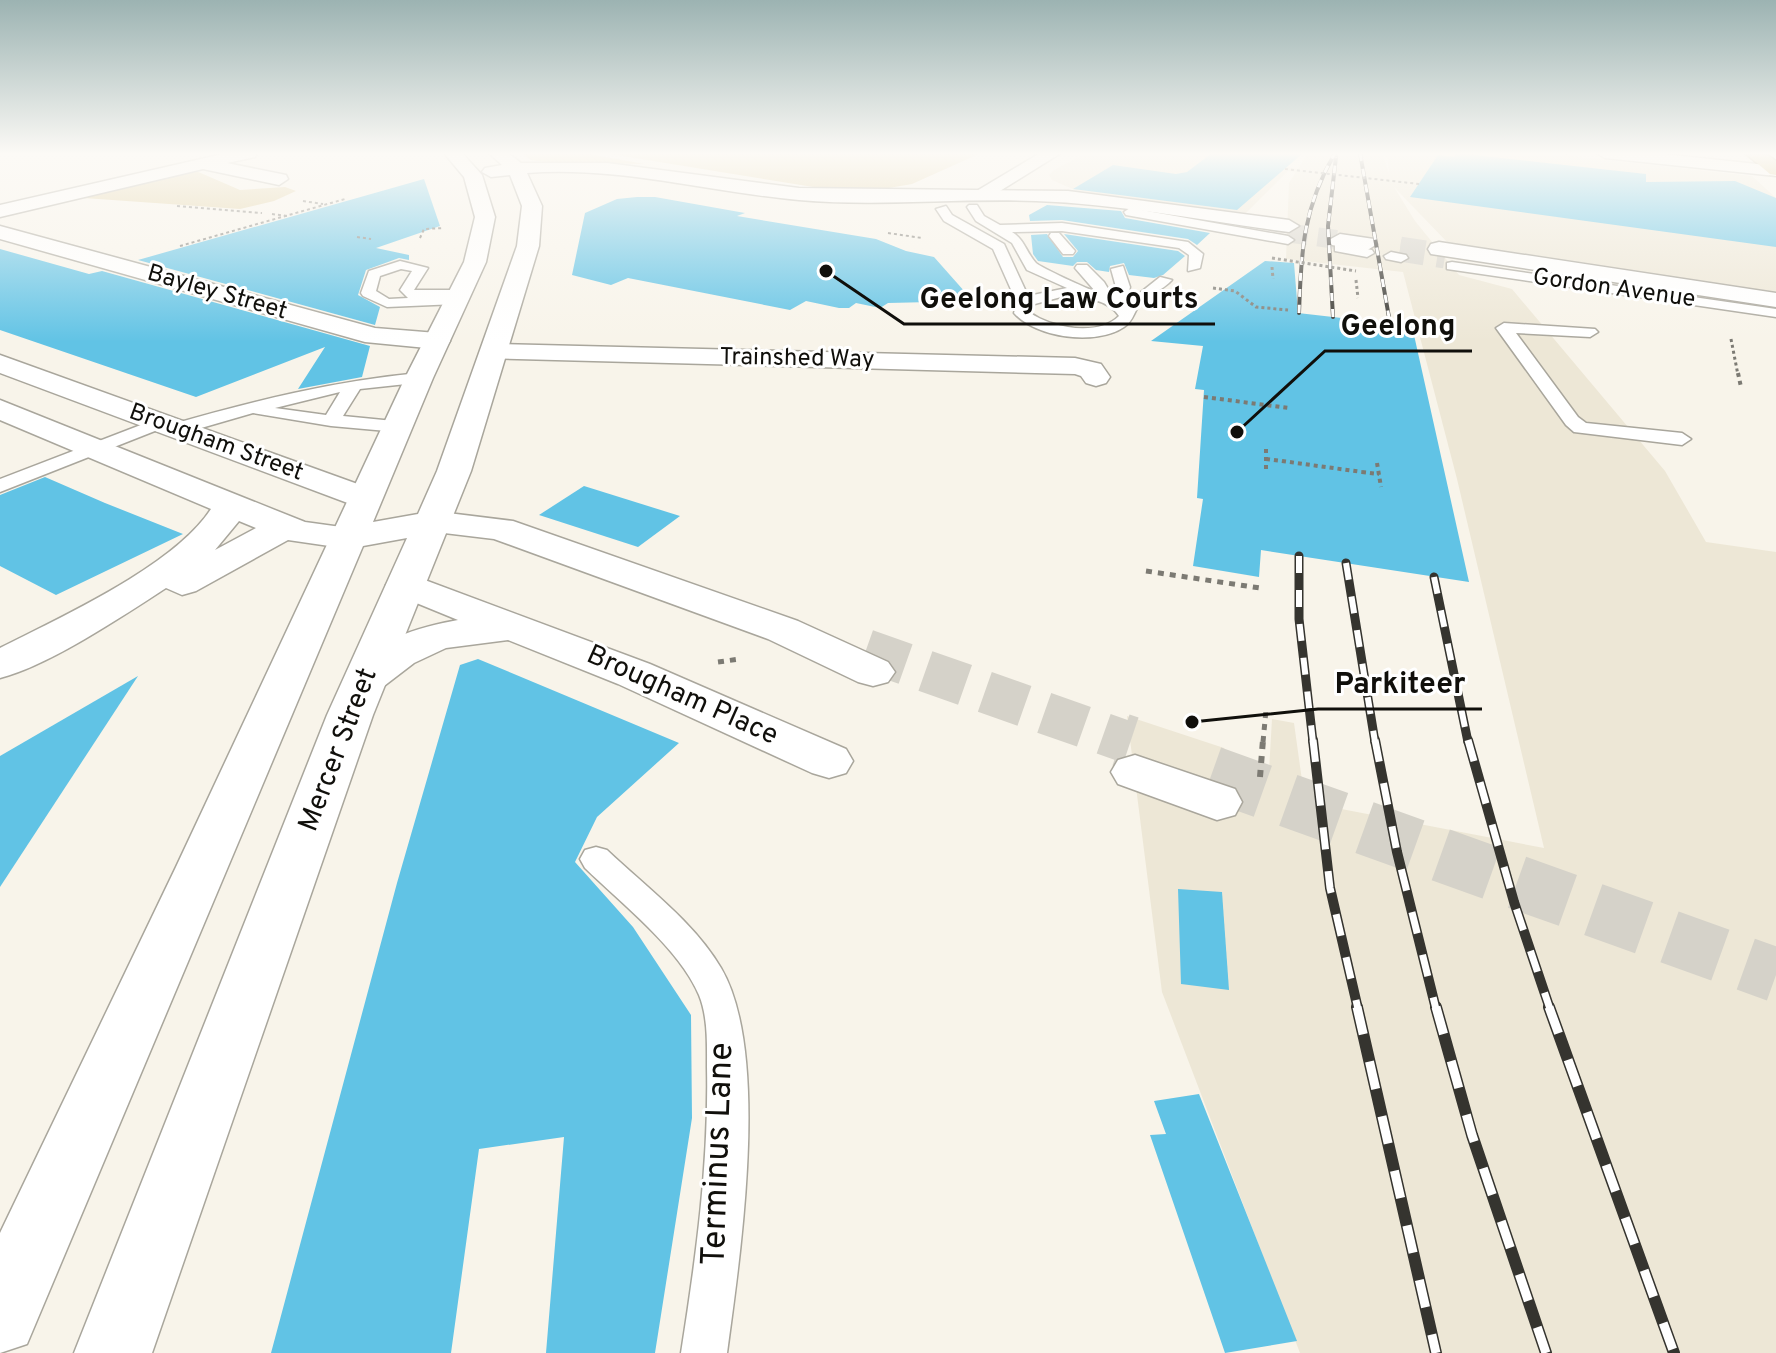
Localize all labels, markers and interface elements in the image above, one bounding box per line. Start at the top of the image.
street label: Bayley Street [143,259,291,327]
street label: Gordon Avenue [1531,263,1697,315]
callout: Geelong Law Courts [904,270,1215,324]
text: Geelong Law Courts [920,282,1198,319]
callout: Geelong [1325,297,1472,351]
text: Geelong [1340,309,1456,346]
street label: Trainshed Way [719,343,875,375]
street label: Brougham Street [125,398,307,488]
street label: Brougham Place [580,638,784,754]
callout: Parkiteer [1318,655,1482,709]
street label: Mercer Street [291,663,387,837]
text: Parkiteer [1334,667,1466,704]
street label: Terminus Lane [694,1042,744,1266]

